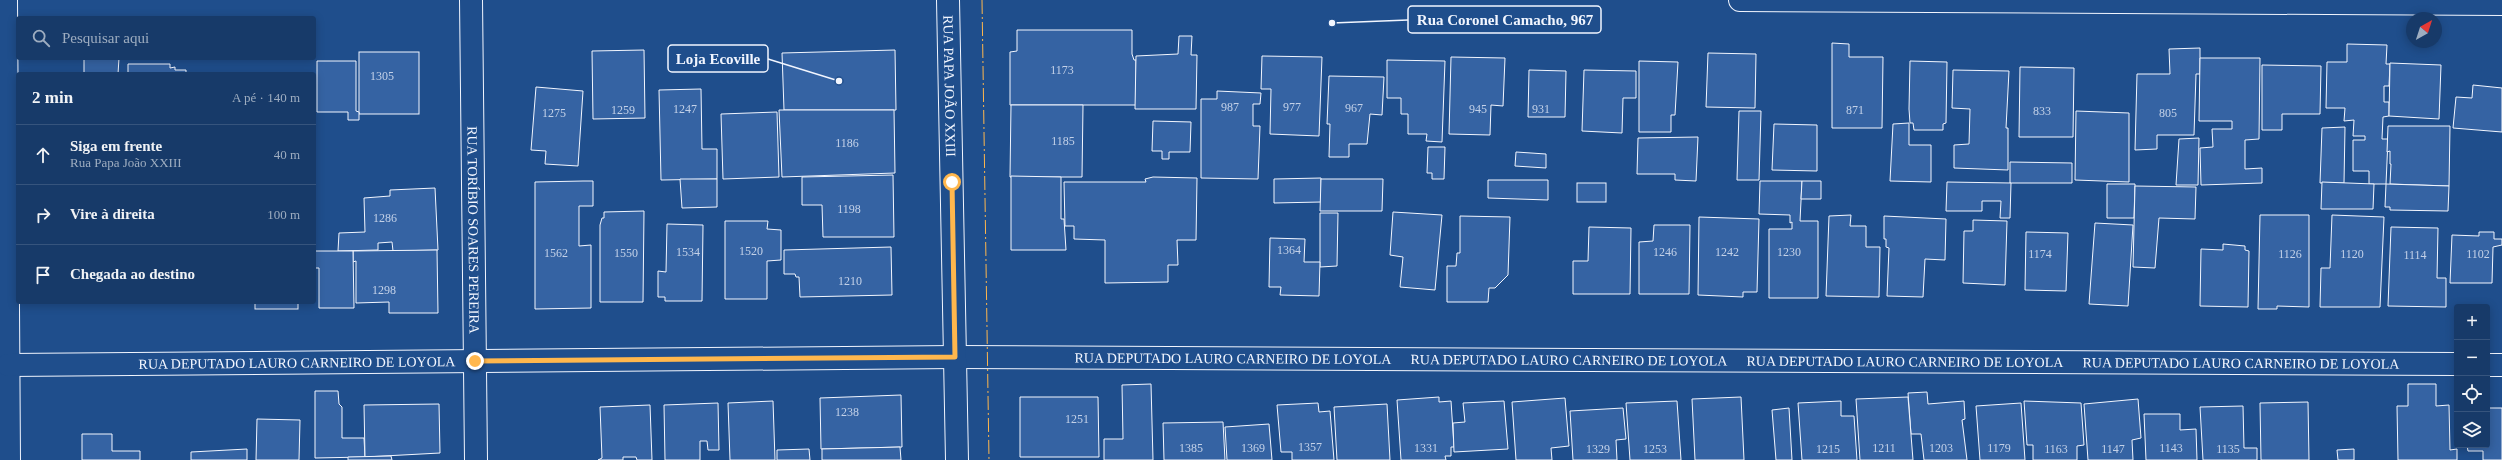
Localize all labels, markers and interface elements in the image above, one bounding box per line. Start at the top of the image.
callout: Rua Coronel Camacho, 967 [1408,6,1601,33]
text: Rua Coronel Camacho, 967 [1417,12,1594,28]
north arrow [2406,12,2442,48]
street label: RUA PAPA JOÃO XXIII [941,15,959,157]
search box [16,16,316,60]
icon: search [30,27,52,49]
text: Pesquisar aqui [62,30,149,46]
callout: Loja Ecoville [668,45,768,72]
text: Loja Ecoville [676,51,761,67]
house number: 1173 [1050,63,1074,77]
house number: 1305 [370,69,394,83]
text: 2 min [32,88,73,107]
text: A pé · 140 m [232,90,300,105]
house number: 987 [1221,100,1239,114]
house number: 977 [1283,100,1301,114]
house number: 967 [1345,101,1363,115]
house number: 1247 [673,102,697,116]
house number: 945 [1469,102,1487,116]
house number: 931 [1532,102,1550,116]
house number: 1259 [611,103,635,117]
house number: 871 [1846,103,1864,117]
house number: 833 [2033,104,2051,118]
house number: 1275 [542,106,566,120]
house number: 805 [2159,106,2177,120]
street label: RUA TORÍBIO SOARES PEREIRA [465,126,482,335]
house number: 1185 [1051,134,1075,148]
house number: 1186 [835,136,859,150]
text: Siga em frente [70,138,162,154]
icon: ahead [32,144,54,166]
text: 40 m [274,147,300,162]
text: Rua Papa João XXIII [70,155,182,170]
route start [943,173,961,191]
house number: 1198 [837,202,861,216]
icon: right [32,204,54,226]
text: Vire à direita [70,206,155,222]
text: 100 m [267,207,300,222]
house number: 1286 [373,211,397,225]
house number: 1364 [1277,243,1301,257]
house number: 1520 [739,244,763,258]
house number: 1534 [676,245,700,259]
house number: 1246 [1653,245,1677,259]
house number: 1242 [1715,245,1739,259]
house number: 1230 [1777,245,1801,259]
house number: 1562 [544,246,568,260]
house number: 1550 [614,246,638,260]
house number: 1174 [2028,247,2052,261]
house number: 1126 [2278,247,2302,261]
house number: 1120 [2340,247,2364,261]
house number: 1102 [2466,247,2490,261]
house number: 1114 [2403,248,2427,262]
icon: arrive [32,264,54,286]
text: Chegada ao destino [70,266,195,282]
house number: 1210 [838,274,862,288]
house number: 1298 [372,283,396,297]
map controls [2454,304,2490,448]
button: + [2454,304,2490,340]
button: − [2454,340,2490,376]
street label: RUA DEPUTADO LAURO CARNEIRO DE LOYOLA [1074,350,1392,367]
route end [466,352,484,370]
street label: RUA DEPUTADO LAURO CARNEIRO DE LOYOLA [1410,352,1728,368]
street label: RUA DEPUTADO LAURO CARNEIRO DE LOYOLA [1746,353,2064,370]
street label: RUA DEPUTADO LAURO CARNEIRO DE LOYOLA [138,354,456,371]
street label: RUA DEPUTADO LAURO CARNEIRO DE LOYOLA [2082,355,2400,371]
button: locate [2454,376,2490,412]
house number: 1238 [835,405,859,419]
house number: 1251 [1065,412,1089,426]
button: layers [2454,412,2490,448]
house number: 1357 [1298,440,1322,454]
house number: 1385 [1179,441,1203,455]
house number: 1369 [1241,441,1265,455]
house number: 1331 [1414,441,1438,455]
house number: 1211 [1872,441,1896,455]
house number: 1203 [1929,441,1953,455]
house number: 1179 [1987,441,2011,455]
house number: 1143 [2159,441,2183,455]
house number: 1329 [1586,442,1610,456]
house number: 1253 [1643,442,1667,456]
house number: 1215 [1816,442,1840,456]
house number: 1163 [2044,442,2068,456]
house number: 1147 [2101,442,2125,456]
house number: 1135 [2216,442,2240,456]

